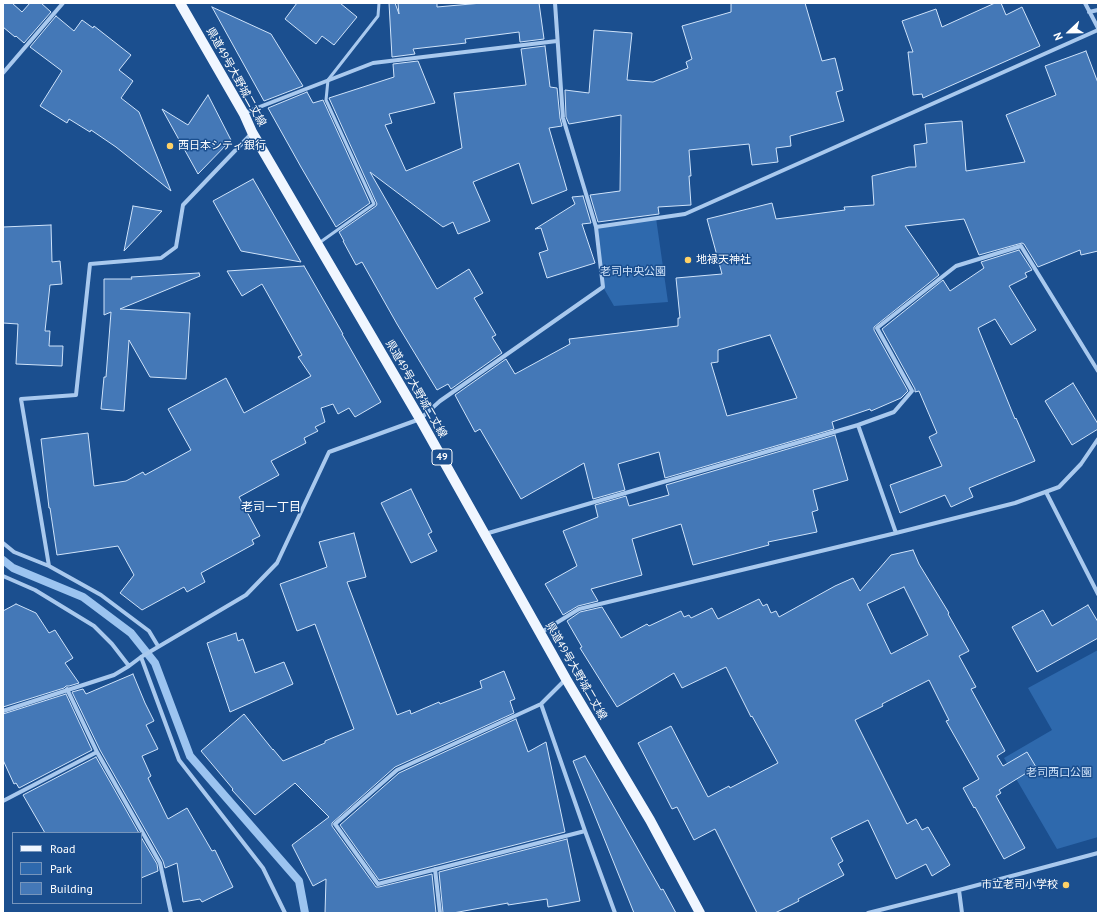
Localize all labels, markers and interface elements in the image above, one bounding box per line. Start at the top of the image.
north arrow [1049,12,1089,52]
street label: 県道49号大野城二丈線 [203,25,269,129]
text: N [1050,31,1066,42]
place label: 西日本シティ銀行 [178,139,266,153]
marker: 西日本シティ銀行 [165,141,175,151]
place label: 地禄天神社 [696,253,751,267]
marker: 地禄天神社 [683,255,693,265]
park label: 老司中央公園 [600,265,666,279]
street label: 県道49号大野城二丈線 [383,338,449,440]
road number: 49 [432,449,452,465]
district label: 老司一丁目 [241,501,301,515]
street label: 県道49号大野城二丈線 [543,620,609,722]
park label: 老司西口公園 [1026,766,1092,780]
legend [12,832,142,904]
text: Road [50,841,75,856]
text: Park [50,861,72,876]
place label: 市立老司小学校 [981,878,1058,892]
marker: 市立老司小学校 [1061,880,1071,890]
text: Building [50,881,93,896]

